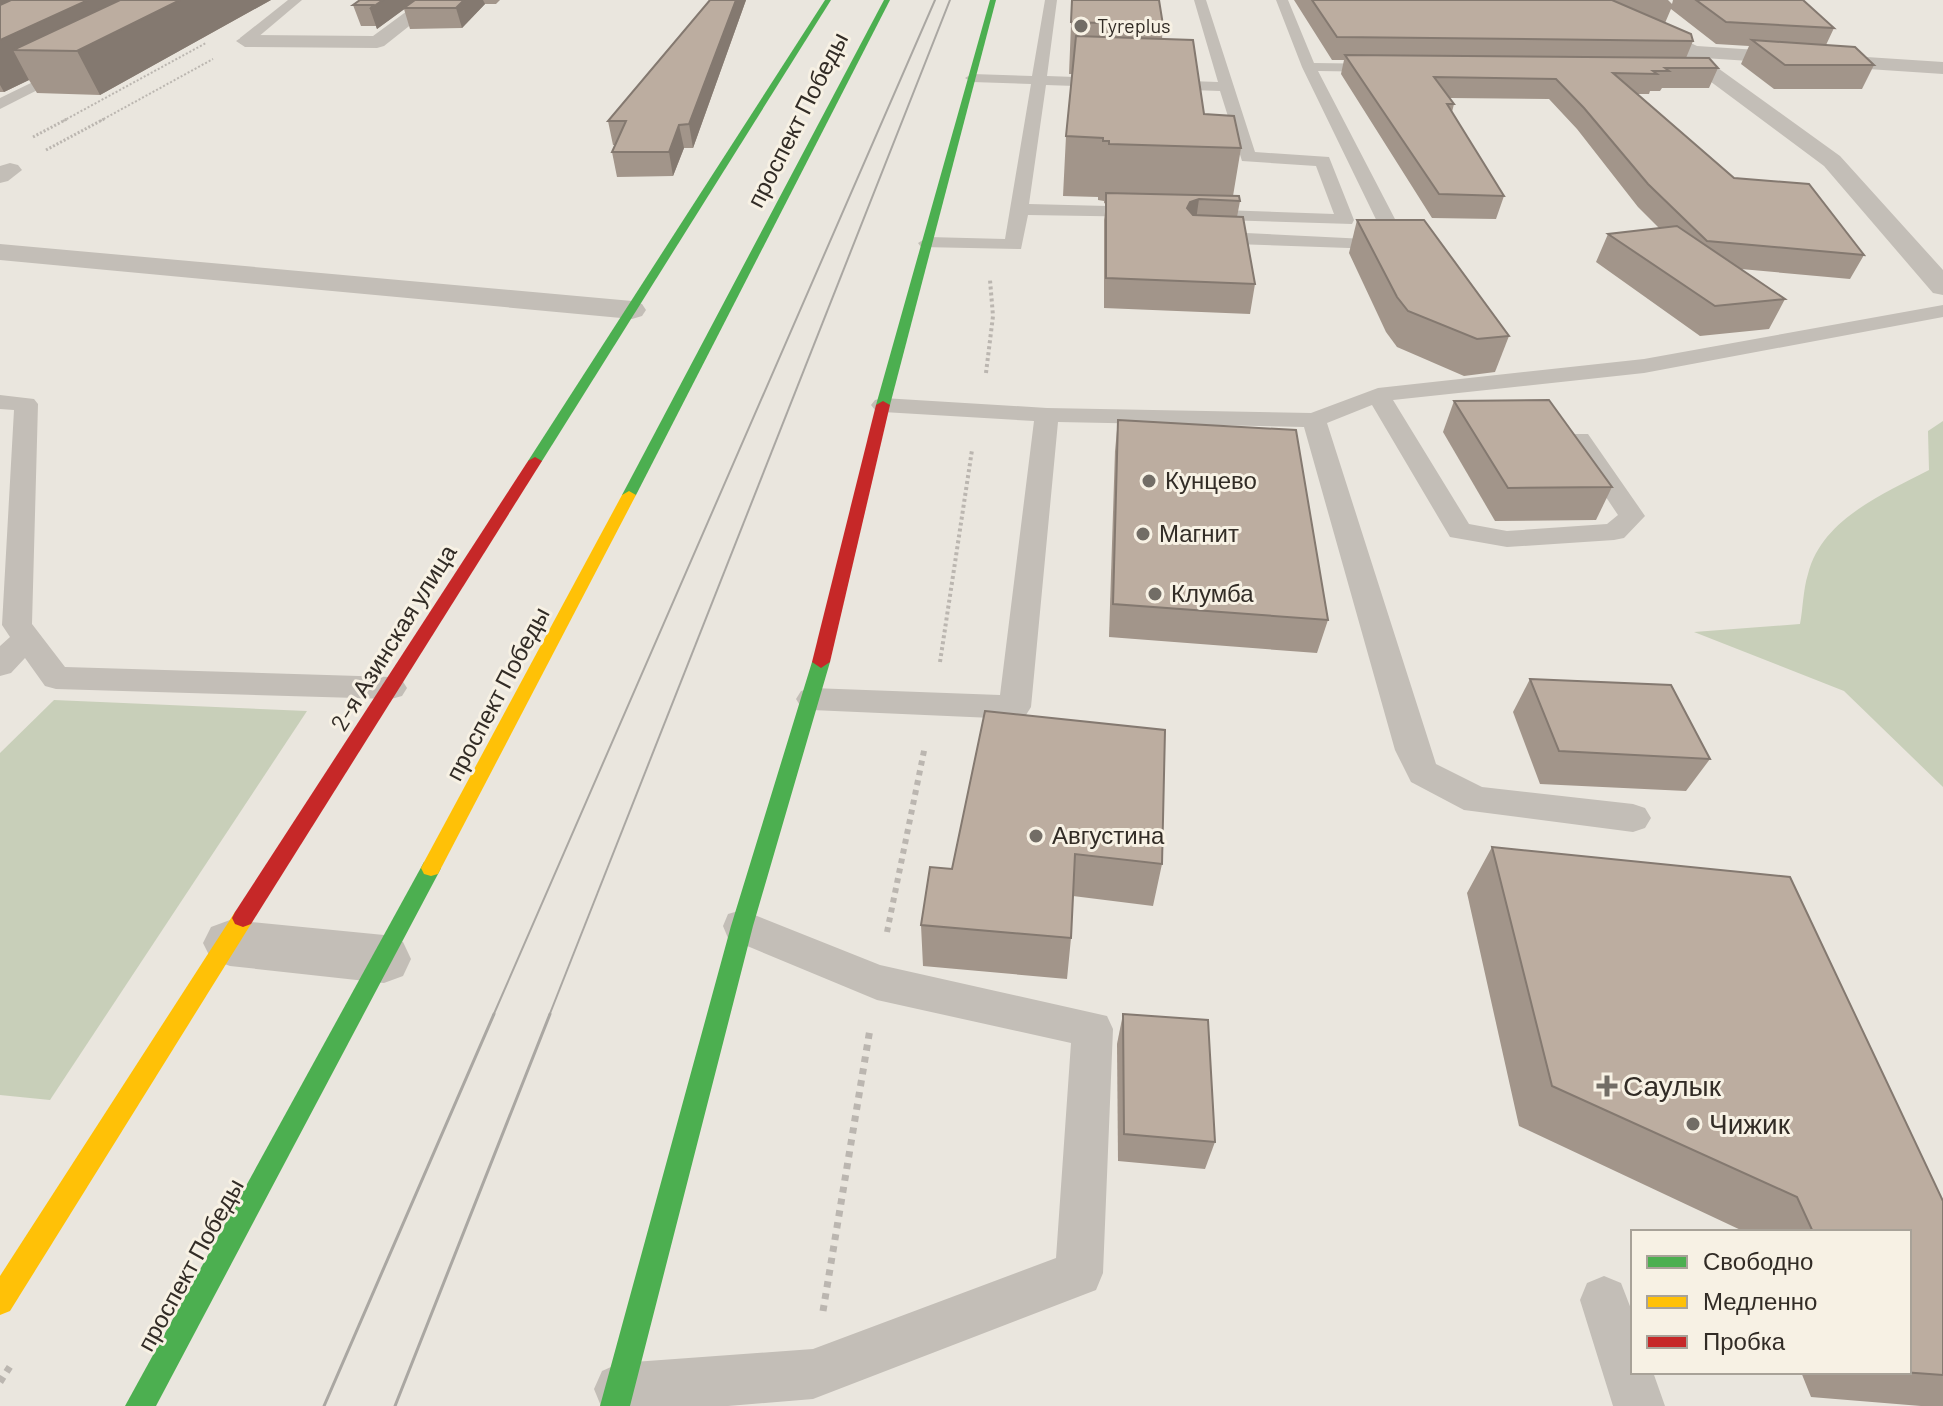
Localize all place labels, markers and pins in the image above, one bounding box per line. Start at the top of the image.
place label: Tyreplus [1097,13,1171,37]
marker: Tyreplus [1072,17,1090,35]
place label: Кунцево [1165,465,1257,494]
marker: Кунцево [1140,472,1158,490]
place label: Магнит [1159,518,1239,547]
marker: Магнит [1134,525,1152,543]
place label: Клумба [1171,578,1254,607]
marker: Клумба [1146,585,1164,603]
place label: Августина [1052,820,1165,849]
marker: Августина [1027,827,1045,845]
place label: Саулык [1623,1068,1722,1102]
marker: Саулык [1598,1077,1616,1095]
place label: Чижик [1709,1106,1791,1140]
marker: Чижик [1684,1115,1702,1133]

